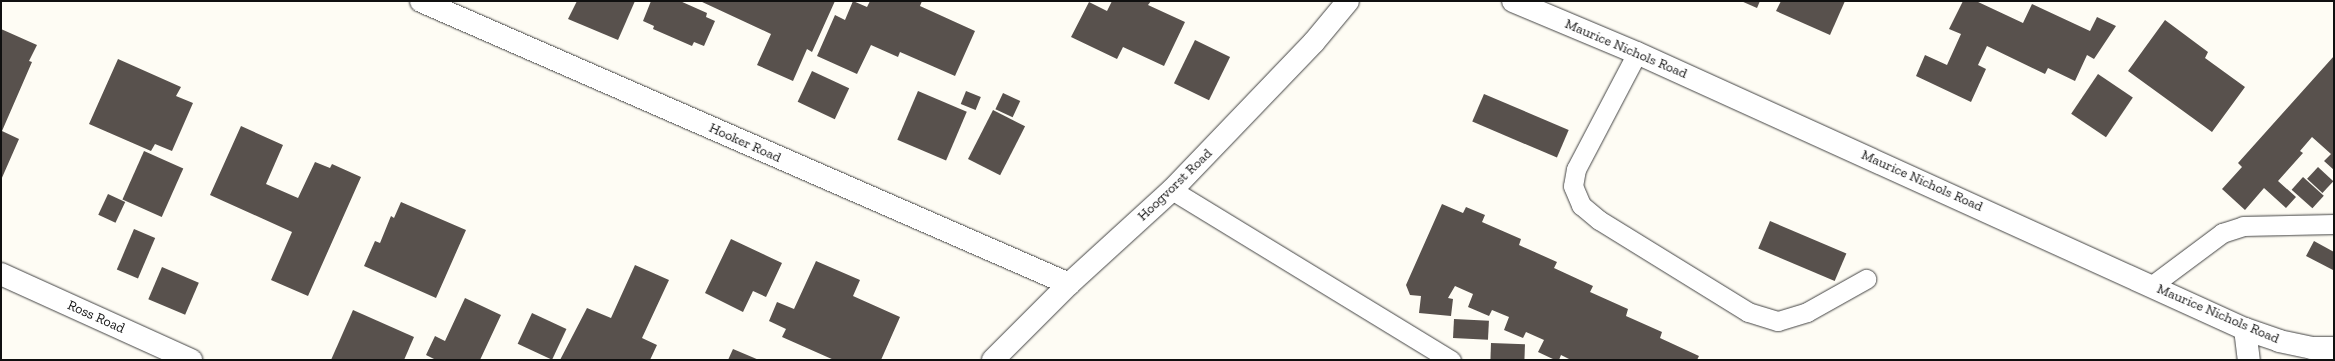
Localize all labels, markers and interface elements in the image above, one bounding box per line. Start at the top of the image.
street label: Maurice Nichols Road [1562,16,1690,82]
street label: Hooker Road [706,120,784,166]
street label: Hoogvorst Road [1134,145,1216,225]
street label: Maurice Nichols Road [1859,147,1985,215]
street label: Maurice Nichols Road [2154,281,2282,347]
street label: Ross Road [65,297,127,337]

